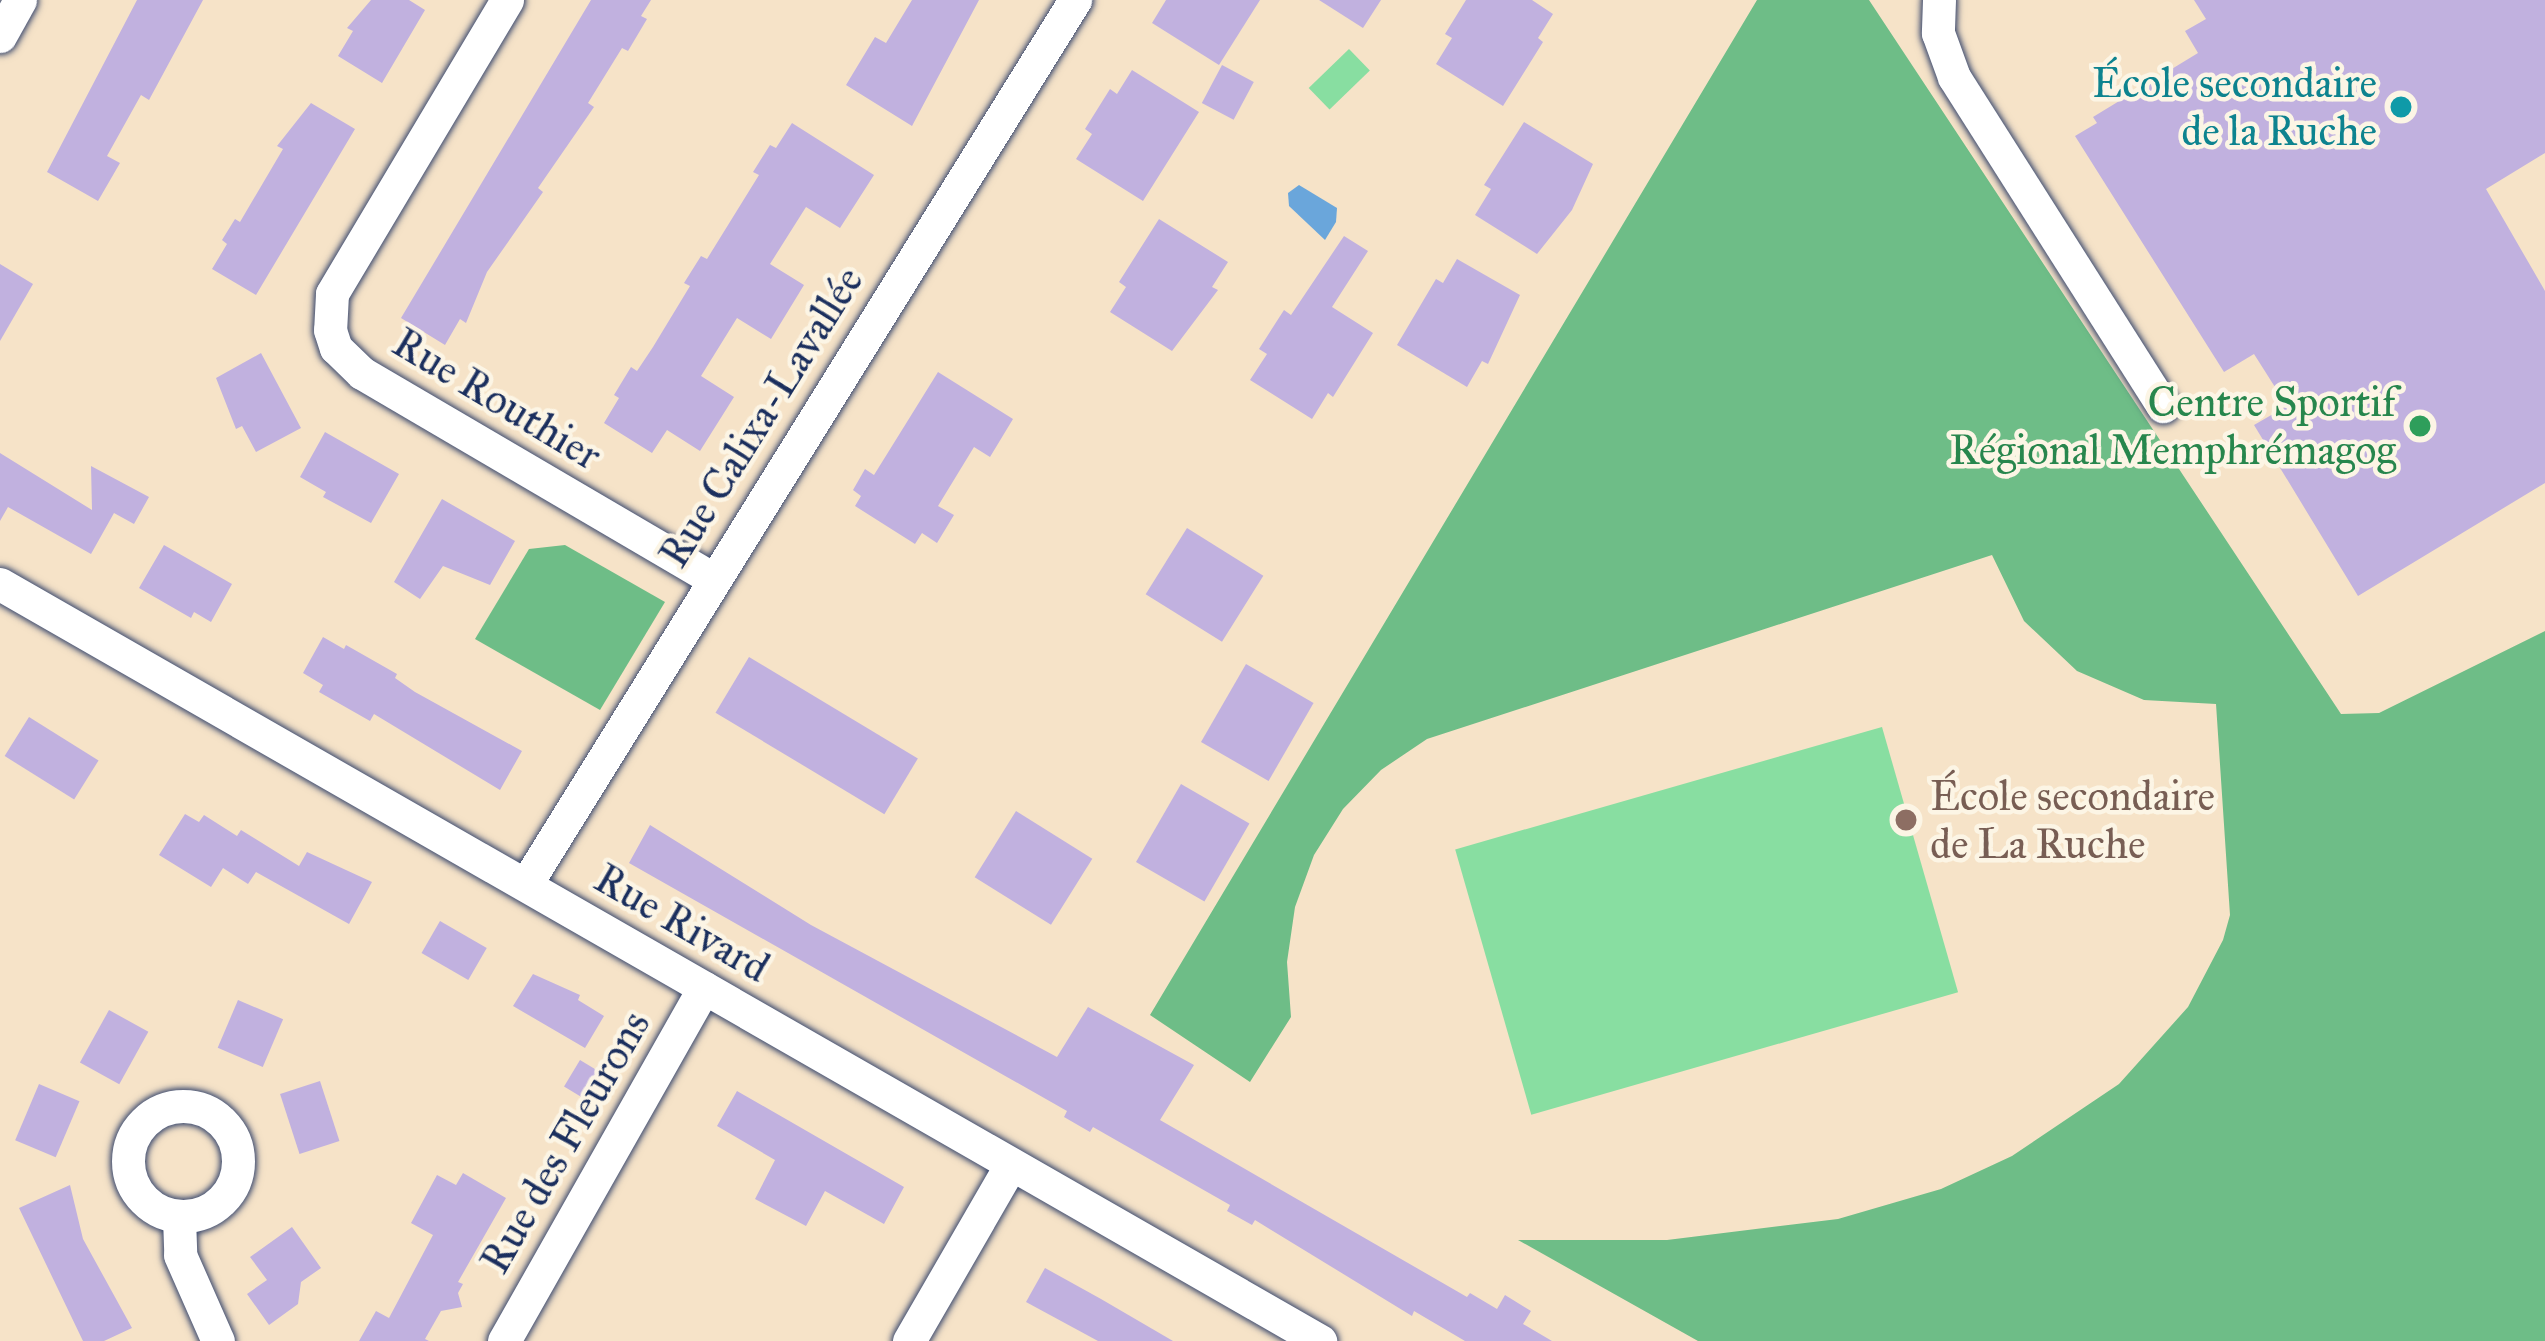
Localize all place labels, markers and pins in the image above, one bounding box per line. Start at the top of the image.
place label: École secondaire de la Ruche [2092,58,2377,156]
marker: École secondaire de la Ruche [2388,94,2414,120]
place label: Centre Sportif Régional Memphrémagog [1950,377,2396,476]
marker: Centre Sportif Régional Memphrémagog [2407,413,2433,439]
place label: École secondaire de La Ruche [1930,771,2215,870]
marker: École secondaire de La Ruche [1893,807,1919,833]

